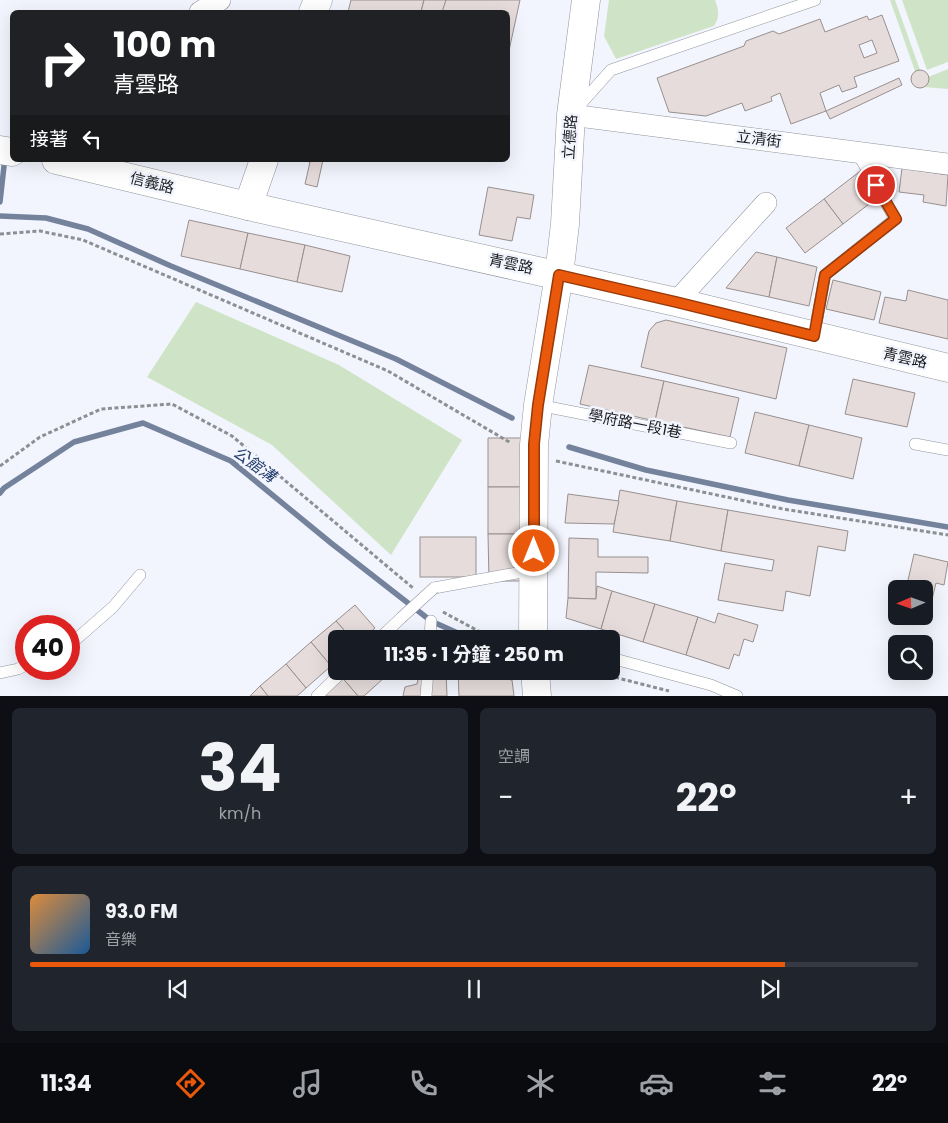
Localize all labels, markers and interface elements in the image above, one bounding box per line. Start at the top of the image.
text: 100 m [113,20,216,69]
icon: right [30,30,95,95]
text: 青雲路 [113,69,179,100]
street label: 立德路 [557,114,582,160]
icon: left [78,125,106,153]
street label: 立清街 [735,125,783,152]
text: 接著 [30,126,68,153]
pin [855,164,897,206]
street label: 信義路 [128,167,177,198]
icon: arrive [862,171,890,199]
street label: 青雲路 [487,249,535,278]
street label: 青雲路 [881,342,929,373]
street label: 學府路一段1巷 [587,404,684,443]
water label: 公館溝 [229,441,282,489]
position arrow [507,524,559,576]
north arrow [888,580,932,625]
map controls [888,580,933,680]
speed limit sign: 40 [15,615,80,680]
button: search [888,635,933,680]
text: 11:35 · 1 分鐘 · 250 m [384,641,564,668]
text: 34 [198,723,282,814]
text: 空調 [498,745,530,768]
text: 22° [676,771,737,824]
text: − [498,778,513,817]
text: + [899,778,918,817]
text: km/h [219,802,261,825]
text: 93.0 FM [105,898,178,925]
text: 音樂 [105,928,137,951]
icon: previous [164,975,192,1003]
icon: pause [460,975,488,1003]
icon: next [756,975,784,1003]
icon: directions [173,1066,208,1101]
icon: music [290,1066,325,1101]
icon: phone [406,1066,441,1101]
icon: climate [523,1066,558,1101]
icon: car [639,1066,674,1101]
icon: filters [755,1066,790,1101]
text: 11:34 [41,1068,92,1099]
text: 22° [872,1068,907,1099]

